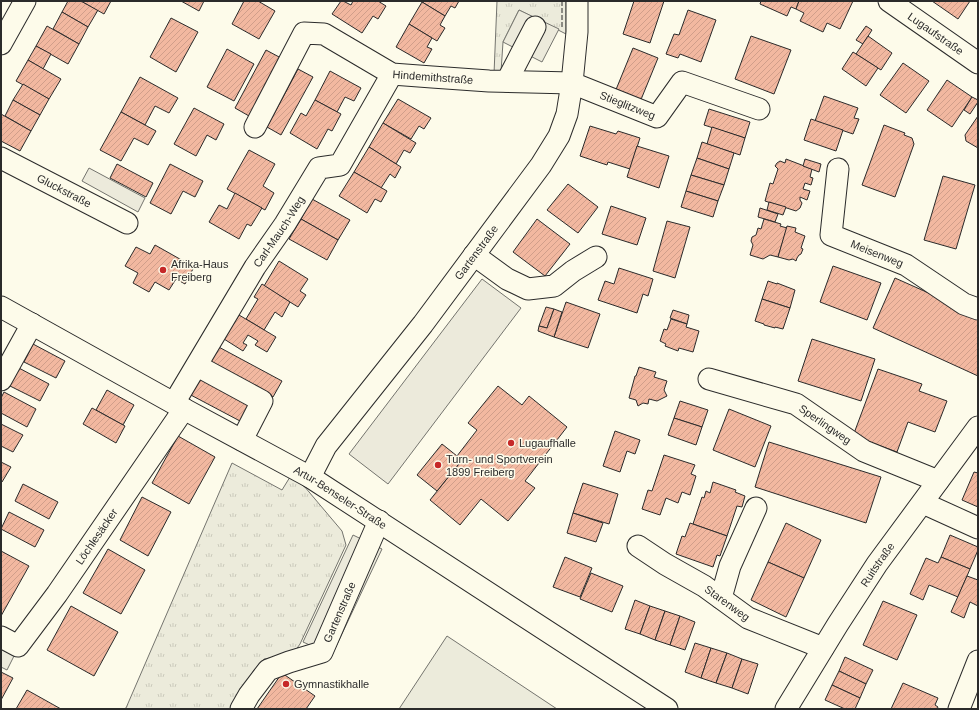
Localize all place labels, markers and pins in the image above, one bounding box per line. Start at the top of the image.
place label: Afrika-Haus Freiberg [171,258,229,283]
marker: Afrika-Haus Freiberg [158,265,168,275]
place label: Lugaufhalle [519,437,576,449]
marker: Lugaufhalle [506,438,516,448]
place label: Turn- und Sportverein 1899 Freiberg [446,453,553,478]
marker: Turn- und Sportverein 1899 Freiberg [433,460,443,470]
place label: Gymnastikhalle [294,678,369,690]
marker: Gymnastikhalle [281,679,291,689]

